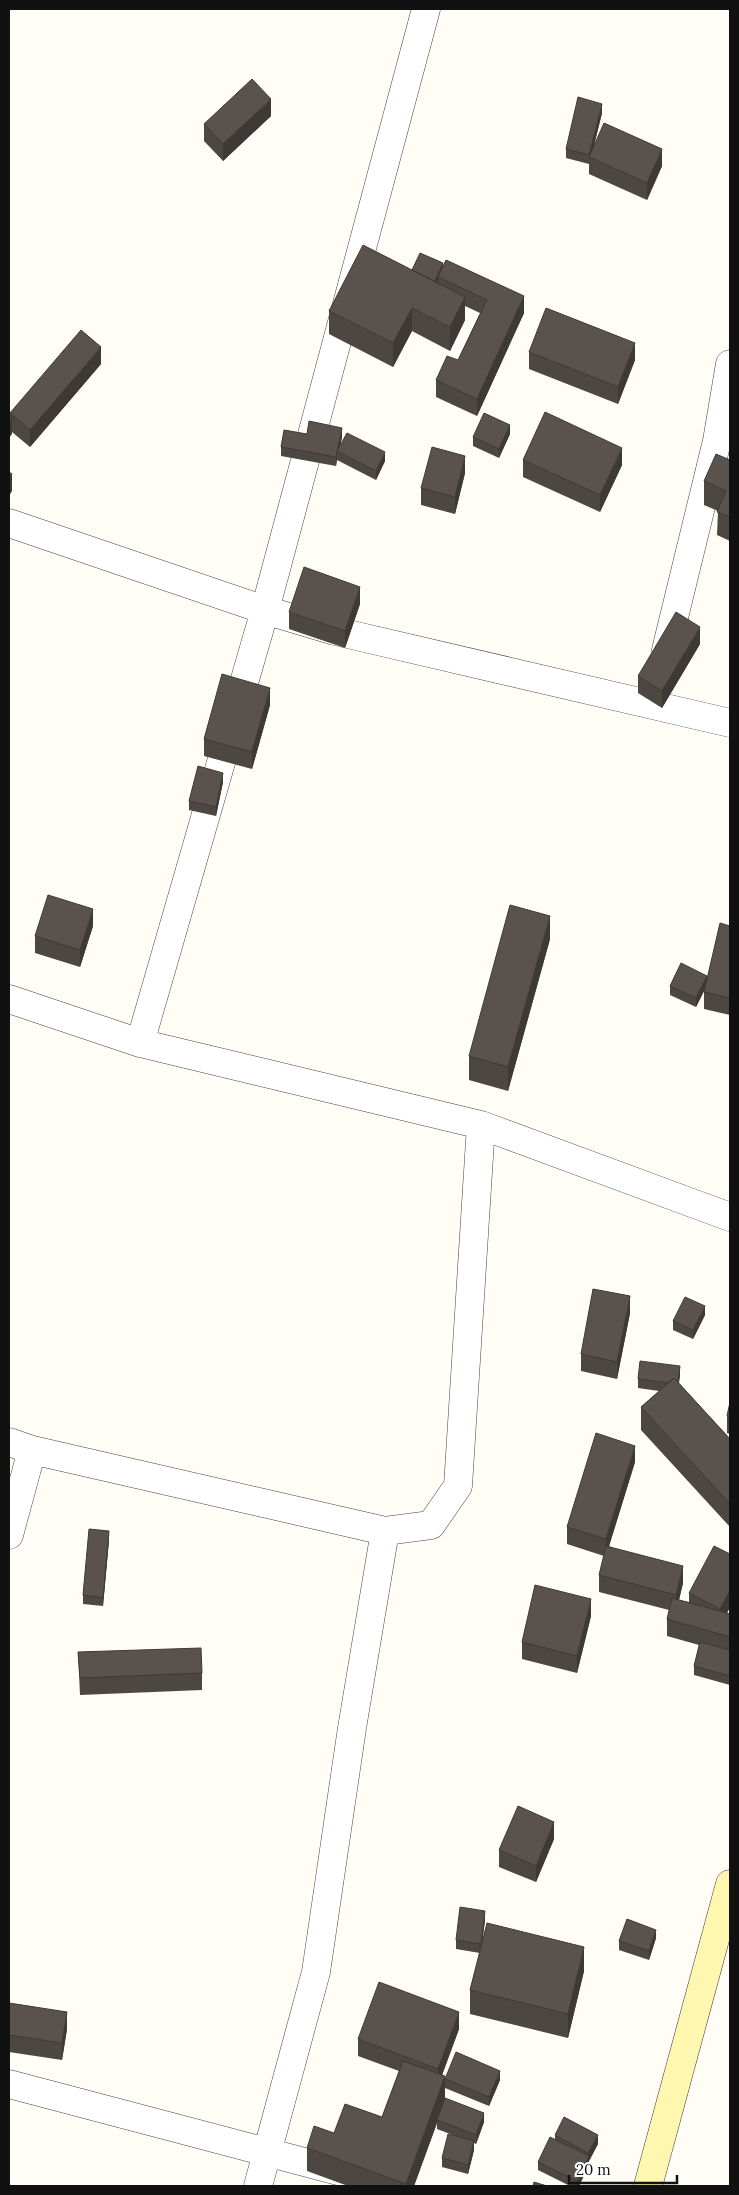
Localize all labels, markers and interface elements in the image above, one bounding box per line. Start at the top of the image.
scale bar [569,2152,676,2184]
text: 20 m [576,2160,611,2179]

